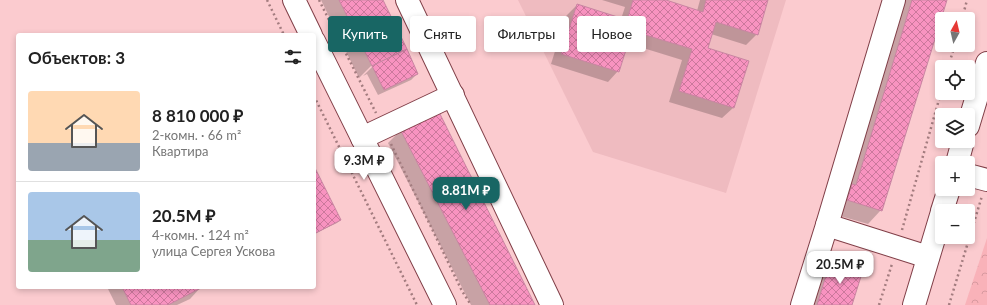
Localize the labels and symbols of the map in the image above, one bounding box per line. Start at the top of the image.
north arrow [935,12,975,52]
pin: 9.3M ₽ [331,147,397,181]
pin: 8.81M ₽ [429,177,503,211]
pin: 20.5M ₽ [803,251,877,285]

